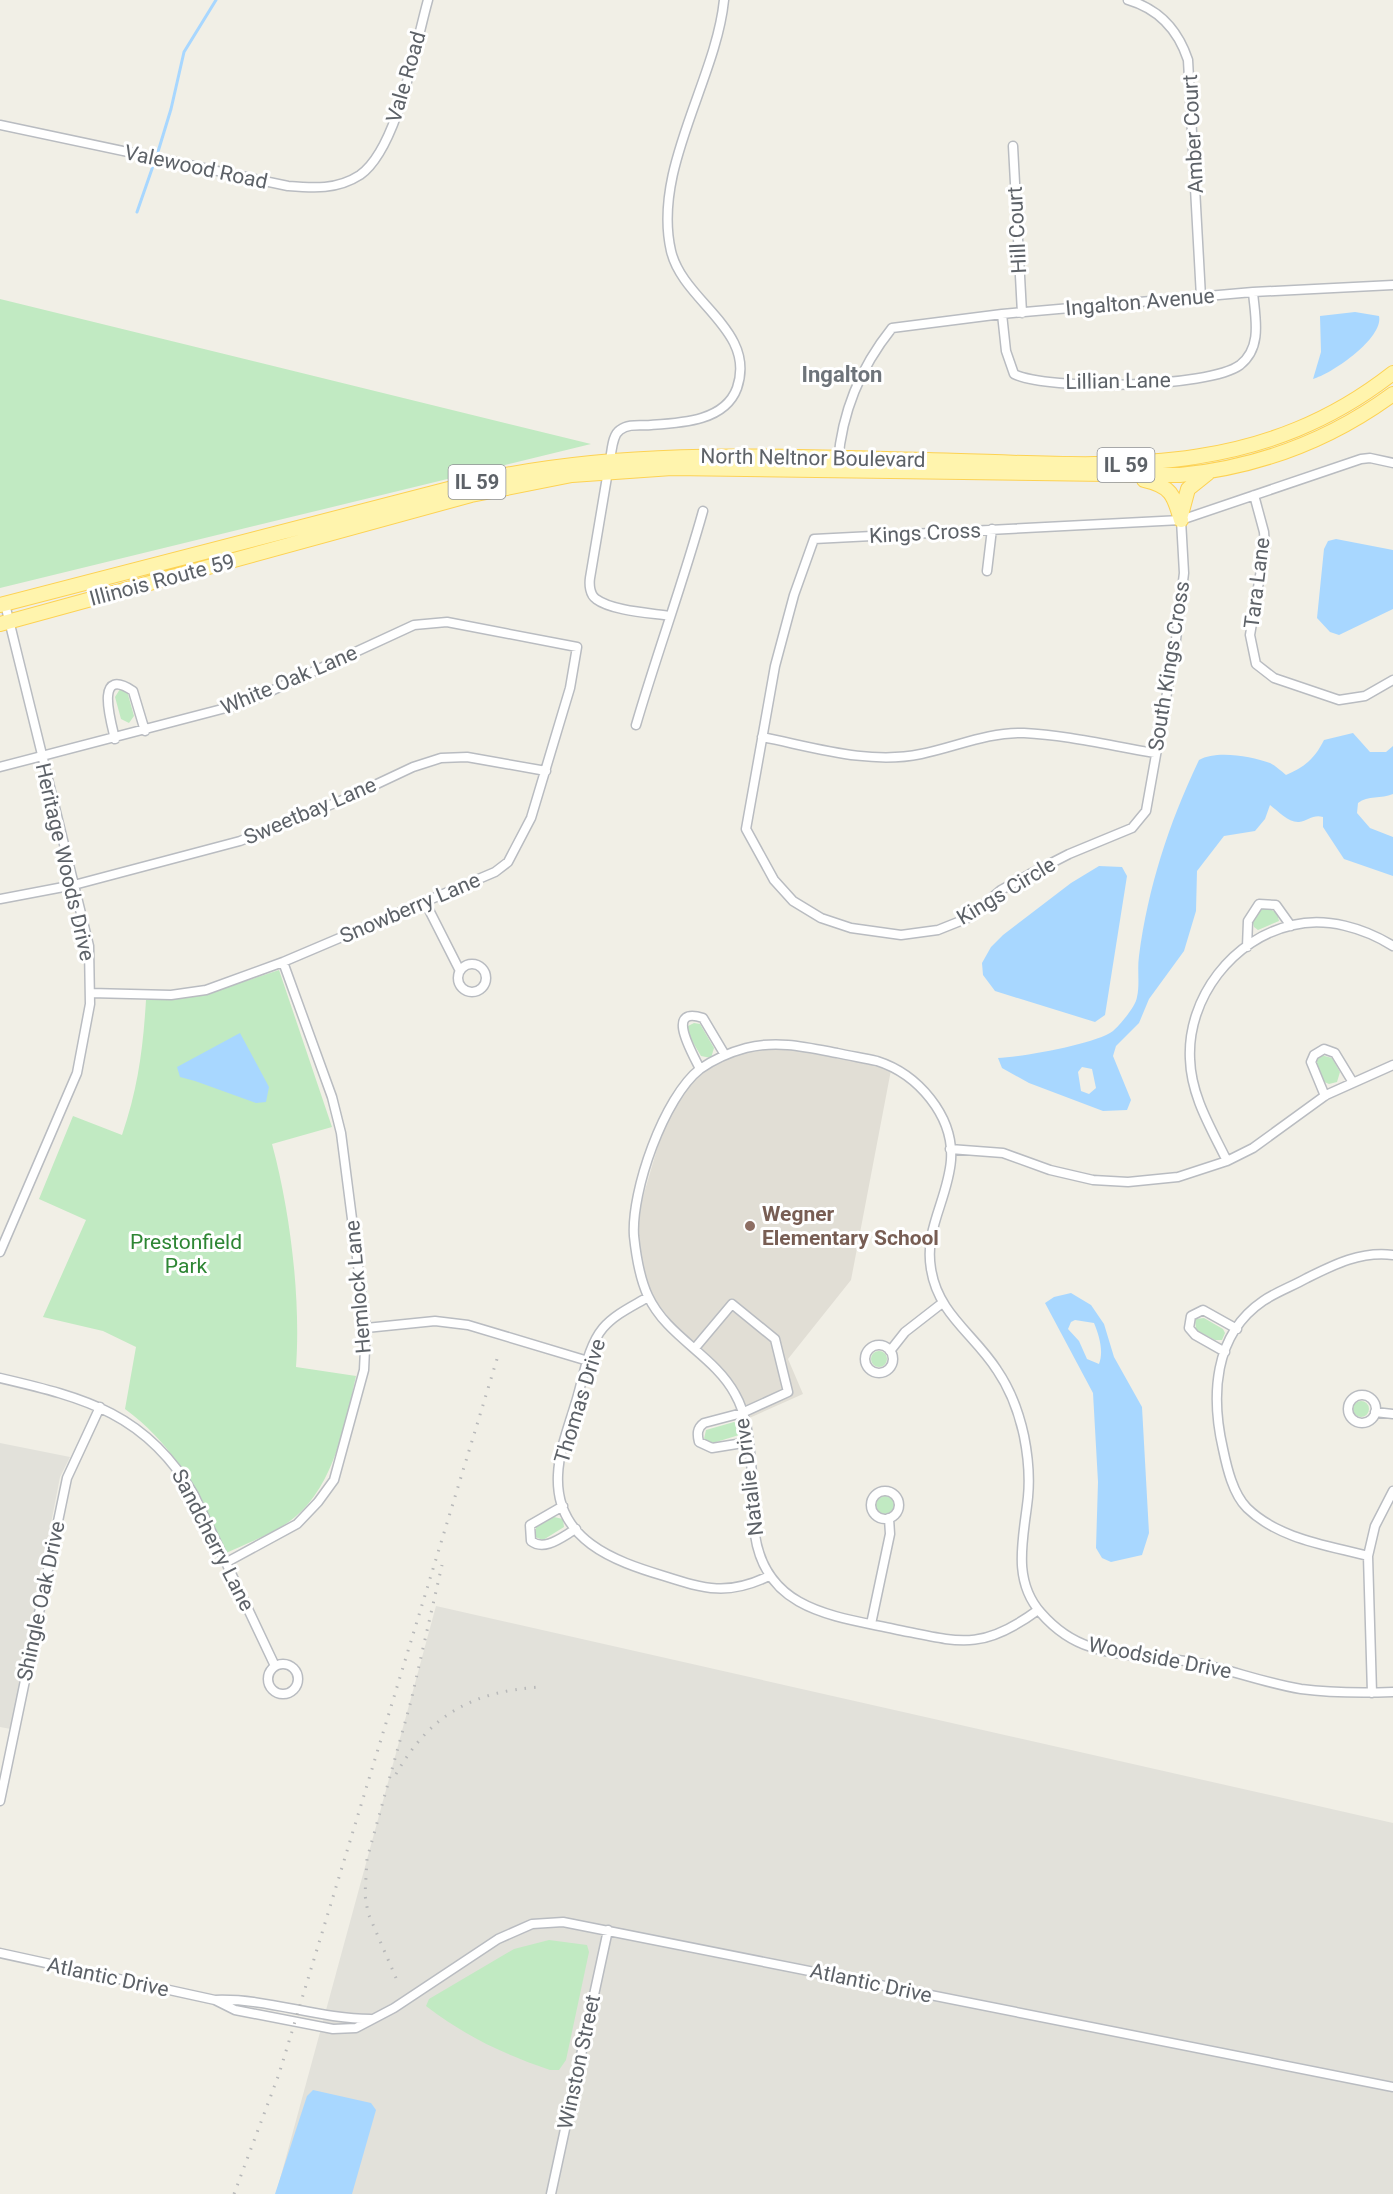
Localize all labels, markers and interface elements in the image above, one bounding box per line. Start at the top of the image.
street label: Vale Road [382,29,430,125]
street label: Amber Court [1178,74,1208,194]
street label: Valewood Road [122,140,270,194]
street label: Hill Court [1003,186,1031,274]
street label: Ingalton Avenue [1064,284,1216,320]
district label: Ingalton [802,362,882,387]
street label: Lillian Lane [1065,368,1171,394]
street label: North Neltnor Boulevard [700,444,926,472]
road number: IL 59 [1098,448,1154,482]
road number: IL 59 [448,465,506,499]
street label: Kings Cross [868,518,982,548]
street label: Tara Lane [1240,536,1274,630]
street label: Illinois Route 59 [87,549,237,611]
street label: South Kings Cross [1144,579,1194,753]
street label: White Oak Lane [217,640,361,720]
street label: Heritage Woods Drive [31,761,99,963]
street label: Sweetbay Lane [240,772,380,850]
street label: Kings Circle [952,852,1060,930]
street label: Snowberry Lane [336,868,484,948]
place label: Wegner Elementary School [762,1202,939,1250]
street label: Hemlock Lane [340,1219,376,1355]
marker: Wegner Elementary School [743,1219,757,1233]
park label: Prestonfield Park [130,1230,242,1278]
street label: Thomas Drive [550,1336,610,1466]
street label: Natalie Drive [730,1417,768,1537]
street label: Sandcherry Lane [167,1465,259,1615]
street label: Shingle Oak Drive [12,1519,70,1683]
street label: Woodside Drive [1086,1632,1234,1684]
street label: Atlantic Drive [45,1952,171,2002]
street label: Atlantic Drive [808,1958,934,2008]
street label: Winston Street [553,1992,605,2132]

